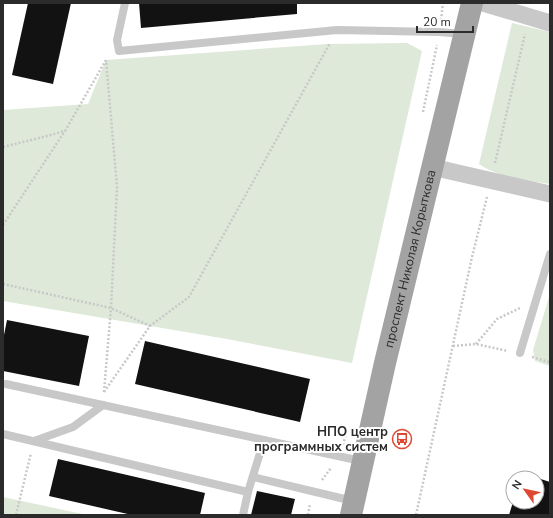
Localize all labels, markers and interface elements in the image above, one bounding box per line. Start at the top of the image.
scale bar [417,8,473,34]
text: 20 m [423,14,451,30]
street label: проспект Николая Корыткова [380,168,440,350]
place label: НПО центр программных систем [254,423,388,456]
bus stop icon: НПО центр программных систем [391,428,413,450]
north arrow [505,470,545,510]
text: N [509,477,526,492]

